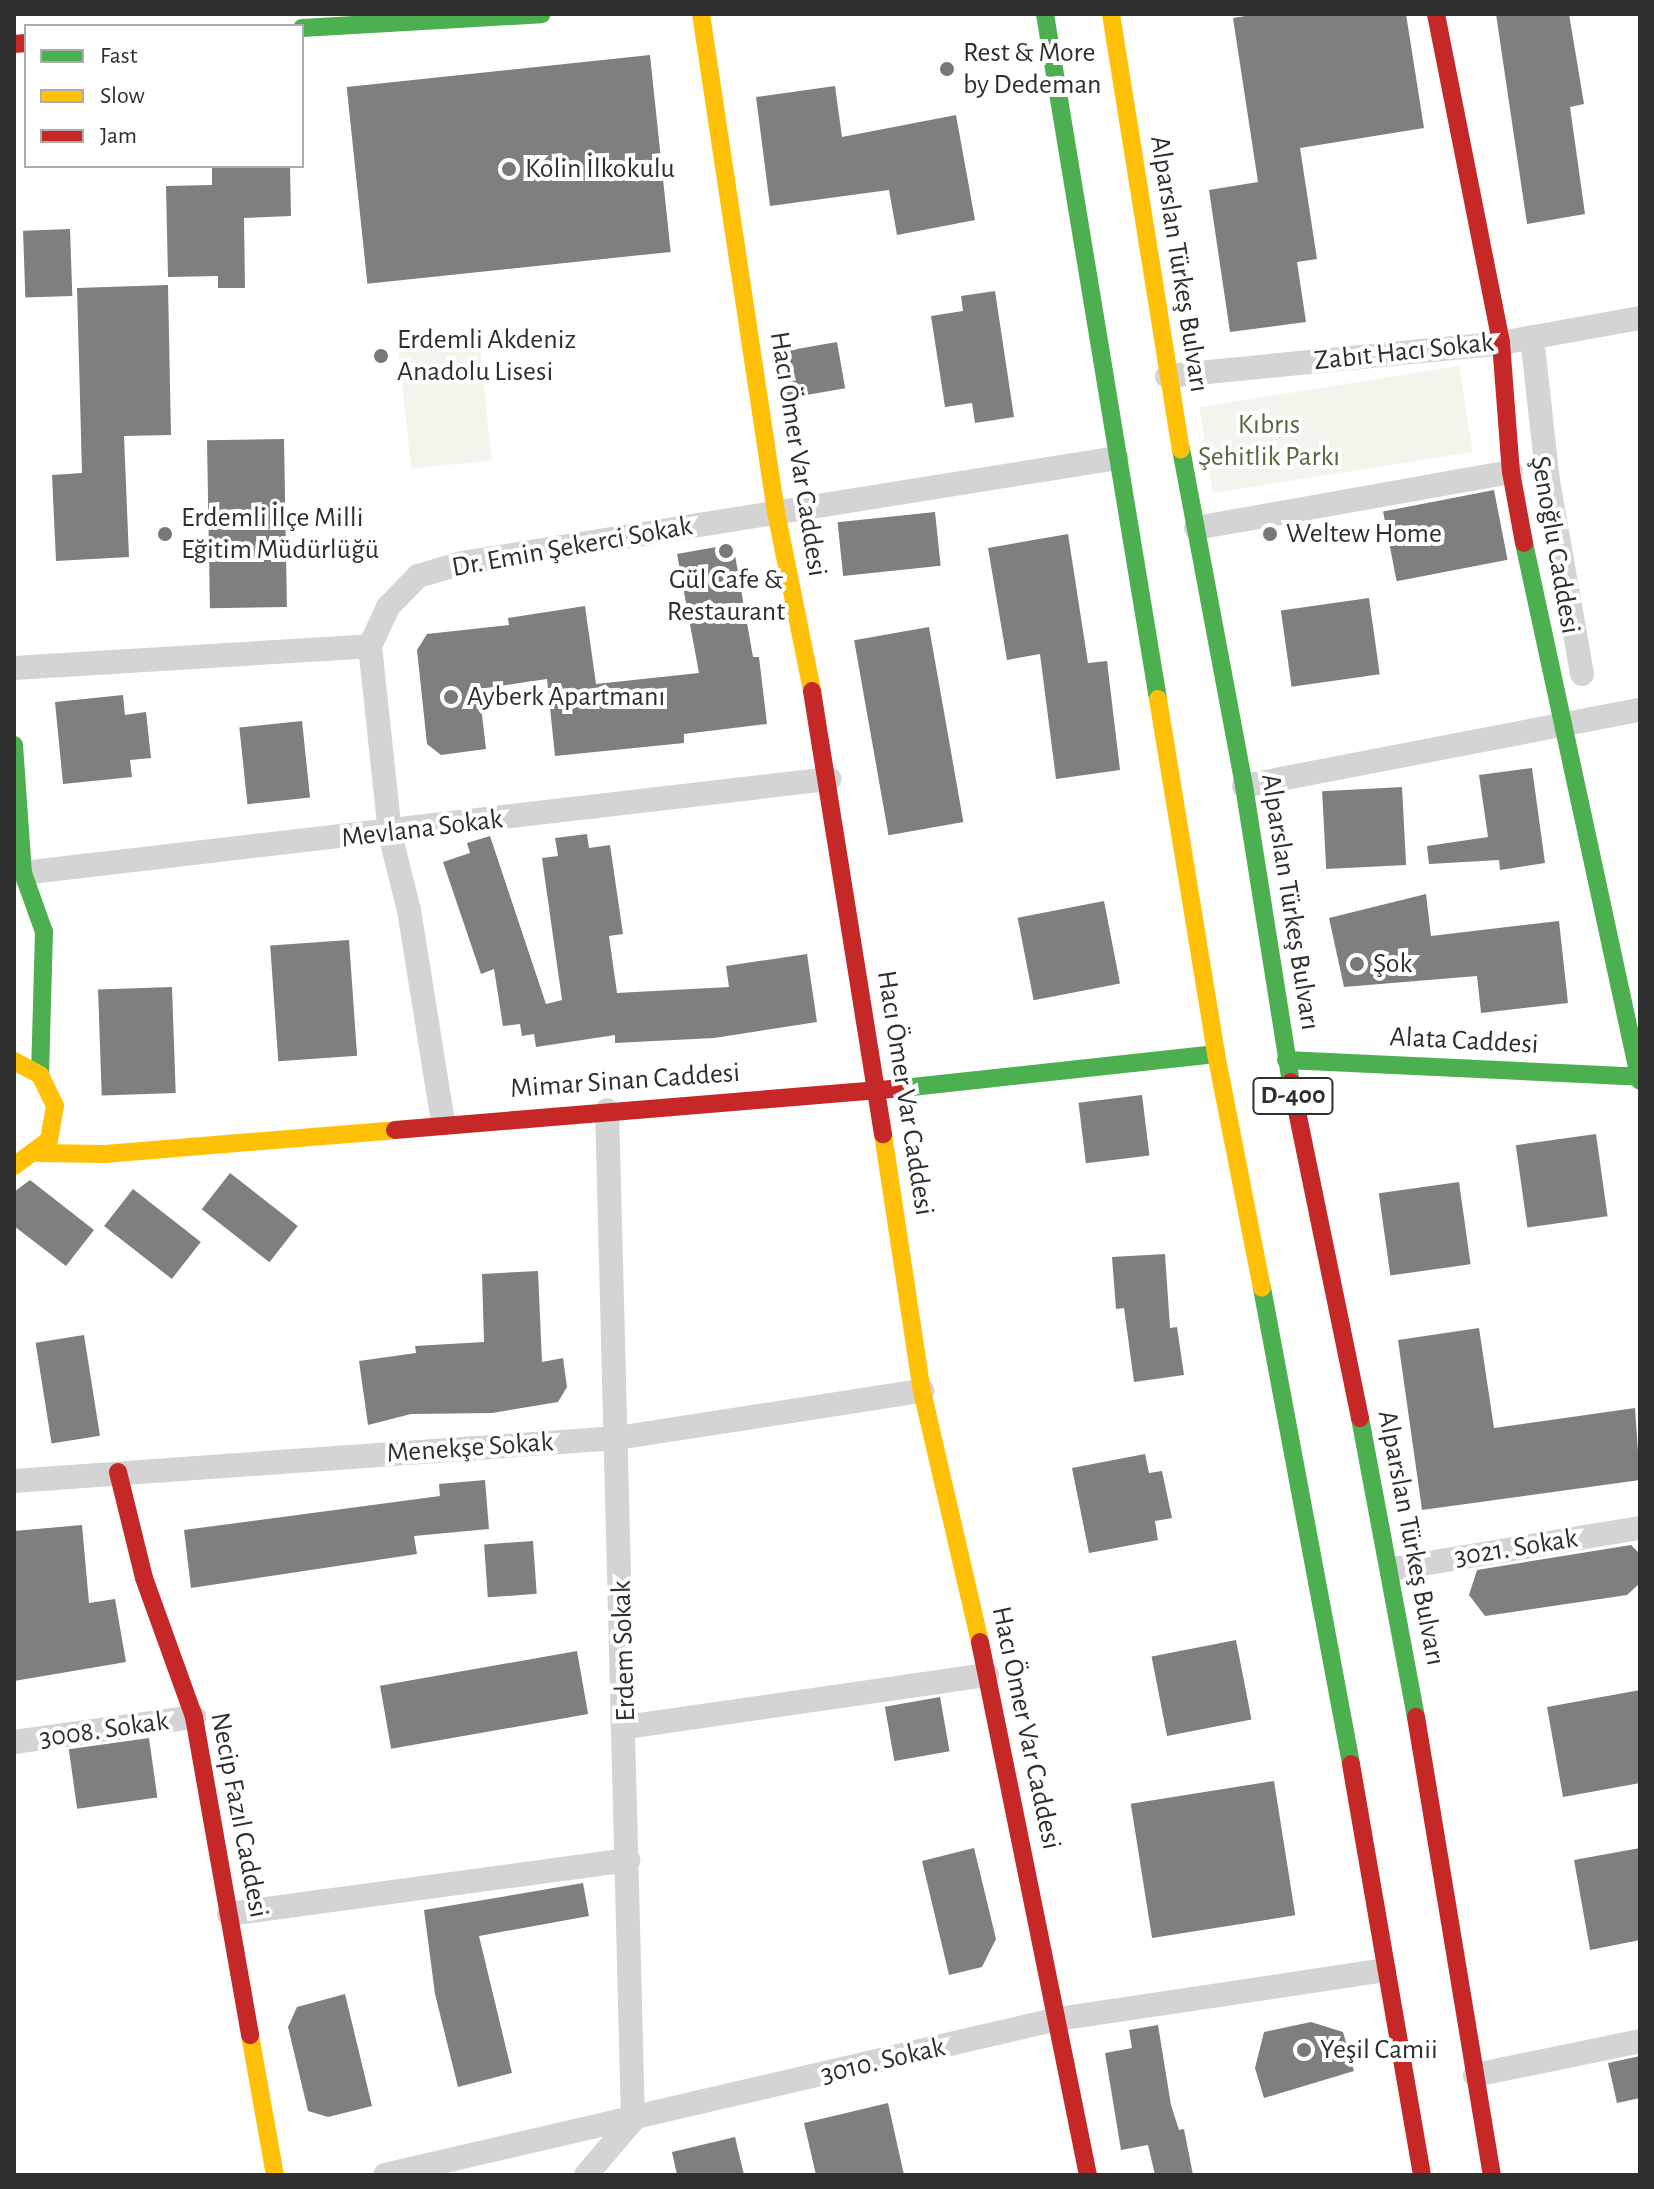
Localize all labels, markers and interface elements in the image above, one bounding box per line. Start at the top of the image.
legend [24,24,304,168]
place label: Rest & More by Dedeman [963,36,1101,102]
text: Fast [100,44,137,68]
marker: Rest & More by Dedeman [938,60,956,78]
text: Slow [100,84,145,108]
text: Jam [100,124,137,148]
street label: Alparslan Türkeş Bulvarı [1142,133,1216,395]
place label: Kolin İlkokulu [525,152,675,186]
marker: Kolin İlkokulu [500,160,518,178]
place label: Erdemli Akdeniz Anadolu Lisesi [397,323,576,389]
street label: Zabıt Hacı Sokak [1313,326,1495,378]
street label: Hacı Ömer Var Caddesi [762,329,834,579]
marker: Erdemli Akdeniz Anadolu Lisesi [372,347,390,365]
park label: Kıbrıs Şehitlik Parkı [1198,408,1340,474]
street label: Şenoğlu Caddesi [1523,454,1587,636]
place label: Erdemli İlçe Milli Eğitim Müdürlüğü [181,501,379,567]
street label: Dr. Emin Şekerci Sokak [449,509,695,585]
place label: Weltew Home [1286,517,1442,551]
marker: Erdemli İlçe Milli Eğitim Müdürlüğü [156,525,174,543]
marker: Weltew Home [1261,525,1279,543]
marker: Gül Cafe & Restaurant [717,542,735,560]
place label: Gül Cafe & Restaurant [667,563,785,629]
place label: Ayberk Apartmanı [467,680,665,714]
marker: Ayberk Apartmanı [442,688,460,706]
street label: Alparslan Türkeş Bulvarı [1253,771,1327,1033]
street label: Mevlana Sokak [339,802,505,856]
place label: Şok [1373,947,1412,981]
marker: Şok [1348,955,1366,973]
street label: Hacı Ömer Var Caddesi [869,968,941,1218]
street label: Alata Caddesi [1389,1020,1539,1062]
street label: Mimar Sinan Caddesi [509,1056,741,1106]
road number: D-400 [1251,1074,1335,1118]
street label: Alparslan Türkeş Bulvarı [1370,1408,1452,1668]
street label: Menekşe Sokak [386,1425,554,1471]
street label: 3021. Sokak [1452,1522,1580,1574]
street label: Erdem Sokak [605,1580,643,1722]
street label: Hacı Ömer Var Caddesi [984,1603,1068,1853]
street label: 3008. Sokak [37,1704,171,1756]
street label: Necip Fazıl Caddesi [203,1709,275,1921]
street label: 3010. Sokak [818,2030,948,2092]
place label: Yeşil Camii [1320,2033,1438,2067]
marker: Yeşil Camii [1295,2041,1313,2059]

